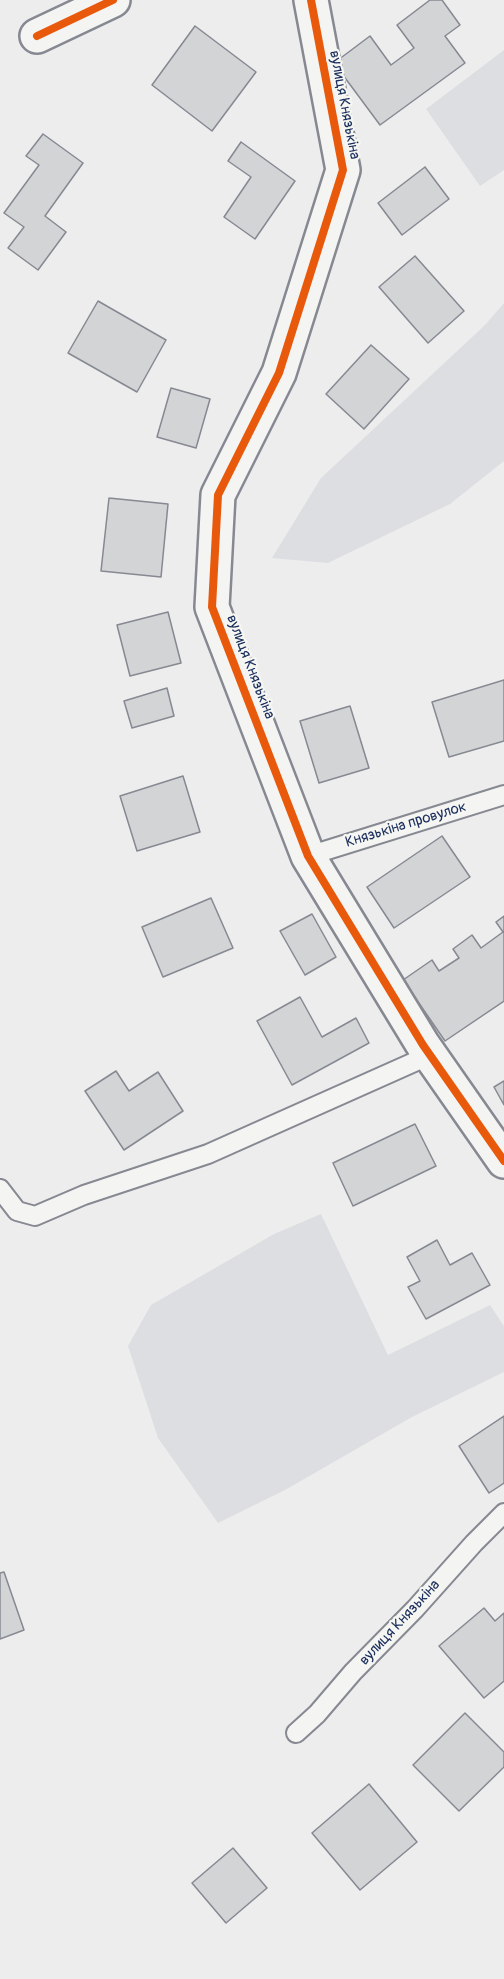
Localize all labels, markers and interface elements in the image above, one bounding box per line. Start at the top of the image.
street label: вулиця Князькіна [325,49,363,161]
street label: вулиця Князькіна [222,612,278,722]
street label: Князькіна провулок [343,798,469,852]
street label: вулиця Князькіна [356,1577,444,1669]

